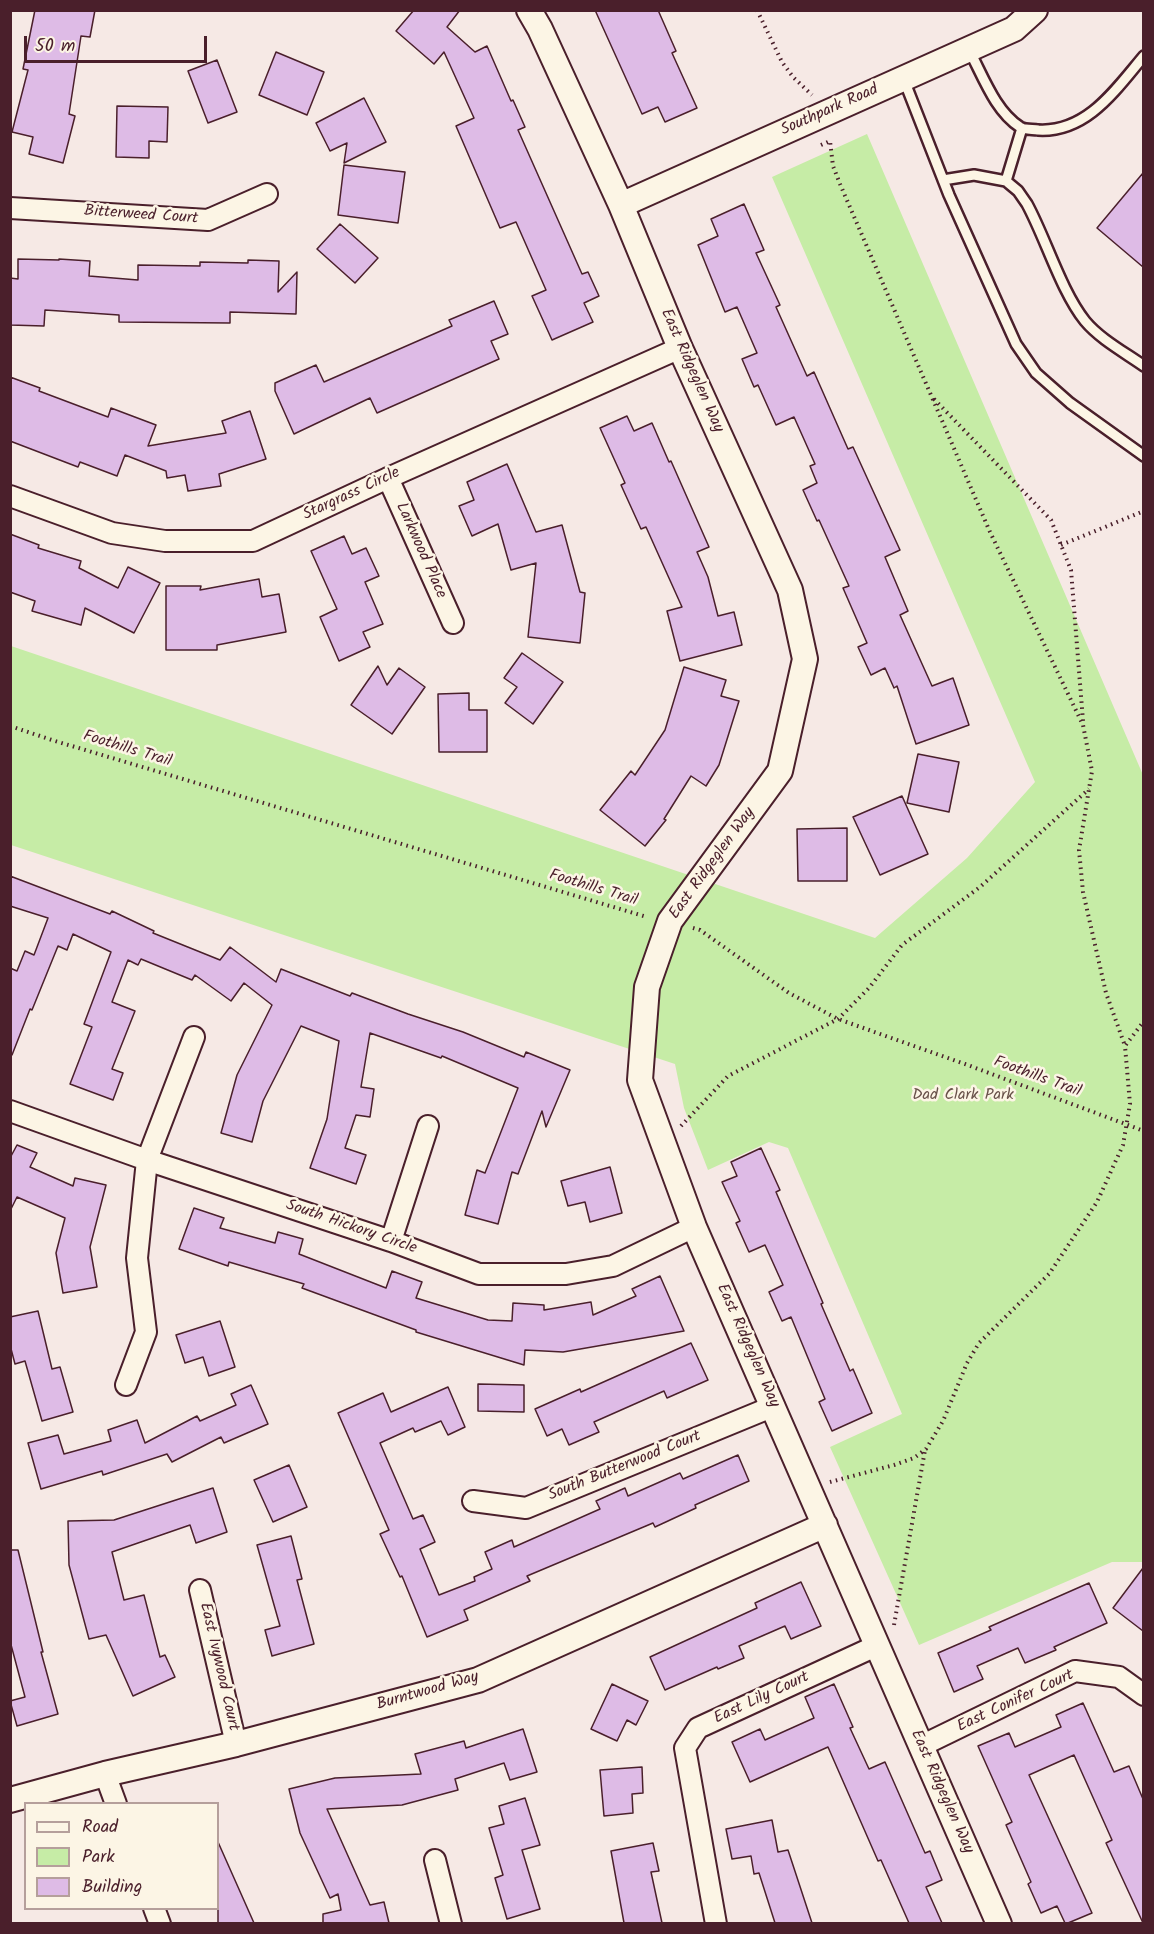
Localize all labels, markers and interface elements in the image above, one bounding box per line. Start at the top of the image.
scale bar [27,24,210,62]
text: 50 m [35,32,75,61]
street label: Southpark Road [778,81,882,141]
street label: Bitterweed Court [83,202,199,230]
street label: East Ridgeglen Way [655,306,727,436]
street label: Stargrass Circle [300,464,404,526]
street label: Larkwood Place [390,500,450,602]
street label: Foothills Trail [80,727,174,773]
street label: East Ridgeglen Way [666,804,760,924]
street label: Foothills Trail [546,866,640,912]
street label: Foothills Trail [991,1053,1083,1103]
park label: Dad Clark Park [912,1086,1014,1106]
street label: South Hickory Circle [283,1197,419,1259]
street label: East Ridgeglen Way [711,1281,783,1411]
street label: South Butterwood Court [546,1428,704,1506]
street label: East Ivywood Court [194,1601,242,1733]
street label: East Conifer Court [955,1667,1077,1737]
street label: Burntwood Way [375,1668,481,1716]
street label: East Lily Court [711,1669,813,1729]
street label: East Ridgeglen Way [905,1727,977,1857]
legend [24,1802,219,1910]
text: Road [82,1813,118,1842]
text: Park [82,1843,115,1872]
text: Building [82,1873,142,1902]

